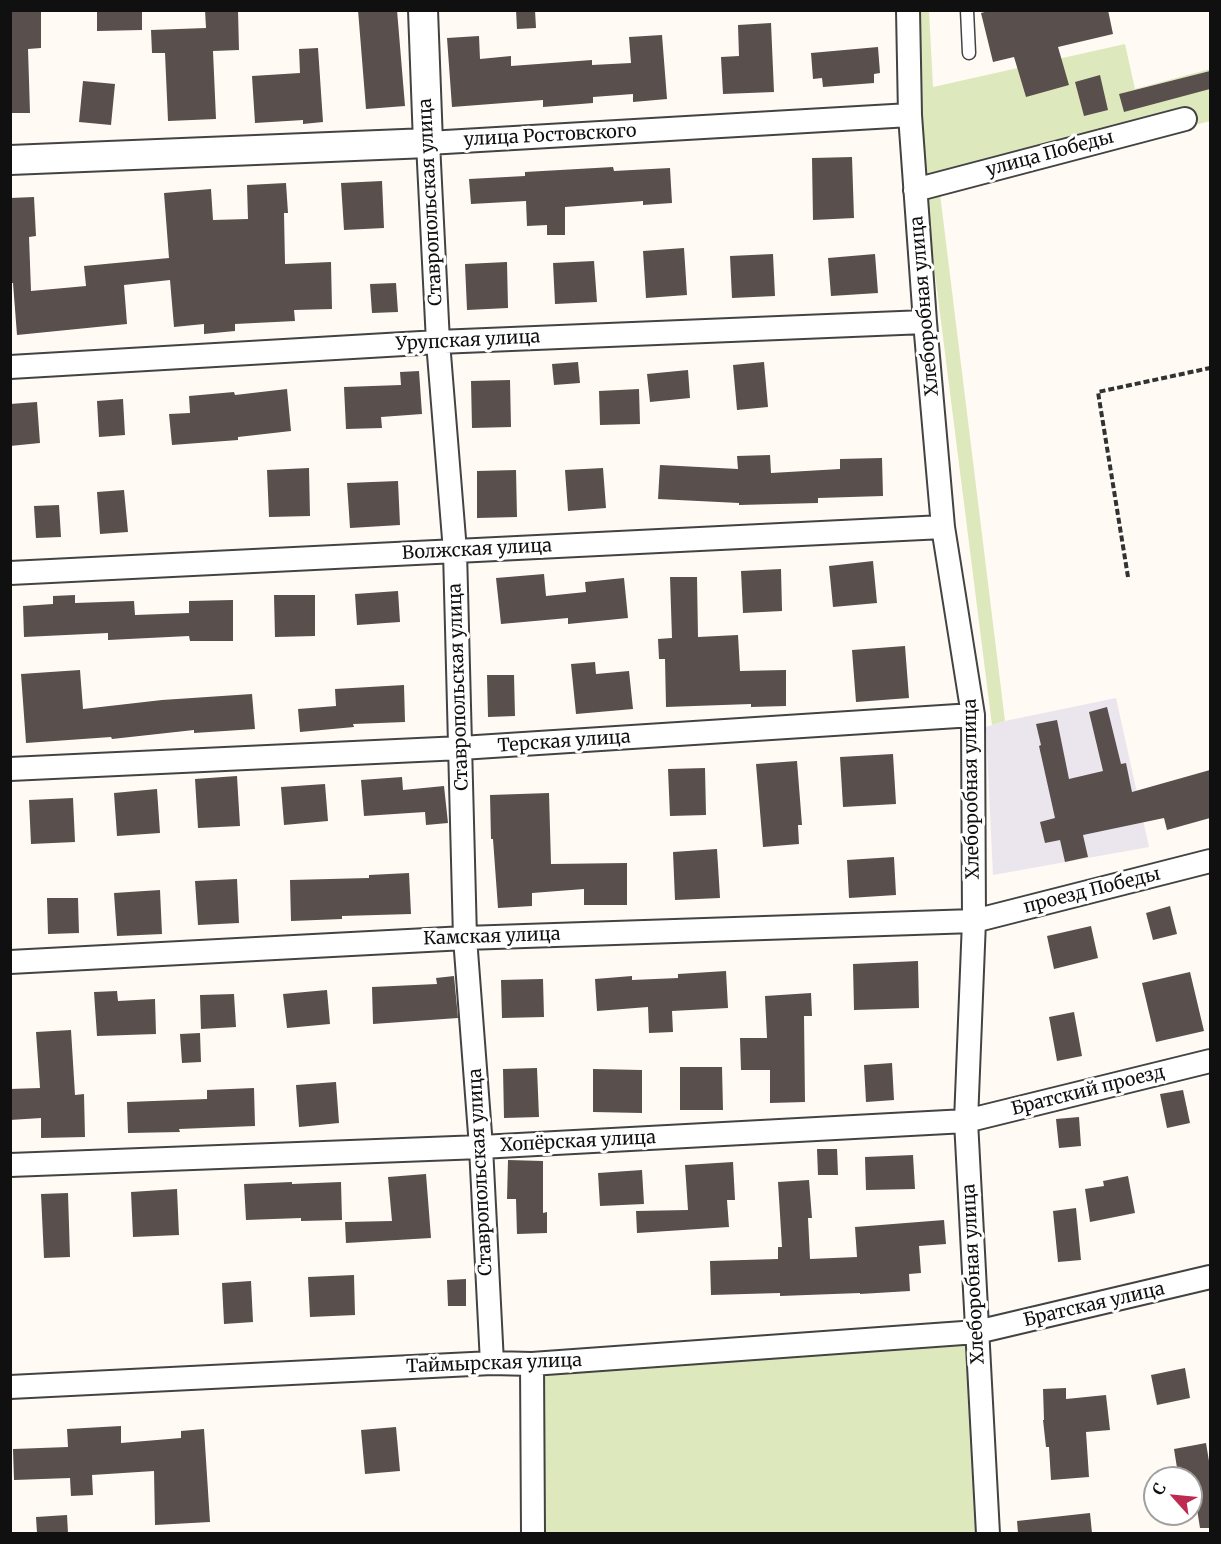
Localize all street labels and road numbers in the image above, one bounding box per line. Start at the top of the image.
street label: Ставропольская улица [415,98,447,306]
street label: улица Ростовского [463,121,637,151]
street label: улица Победы [984,127,1116,181]
street label: Хлеборобная улица [906,215,944,397]
street label: Урупская улица [395,326,541,356]
street label: Волжская улица [401,535,553,565]
street label: Ставропольская улица [445,583,473,791]
street label: Хлеборобная улица [960,699,984,879]
street label: Терская улица [497,727,631,757]
street label: проезд Победы [1021,864,1163,918]
street label: Камская улица [423,924,561,950]
street label: Братский проезд [1009,1061,1167,1121]
street label: Ставропольская улица [465,1068,497,1276]
street label: Хопёрская улица [500,1127,656,1157]
street label: Хлеборобная улица [958,1183,990,1365]
street label: Братская улица [1021,1278,1167,1332]
street label: Таймырская улица [406,1350,582,1378]

